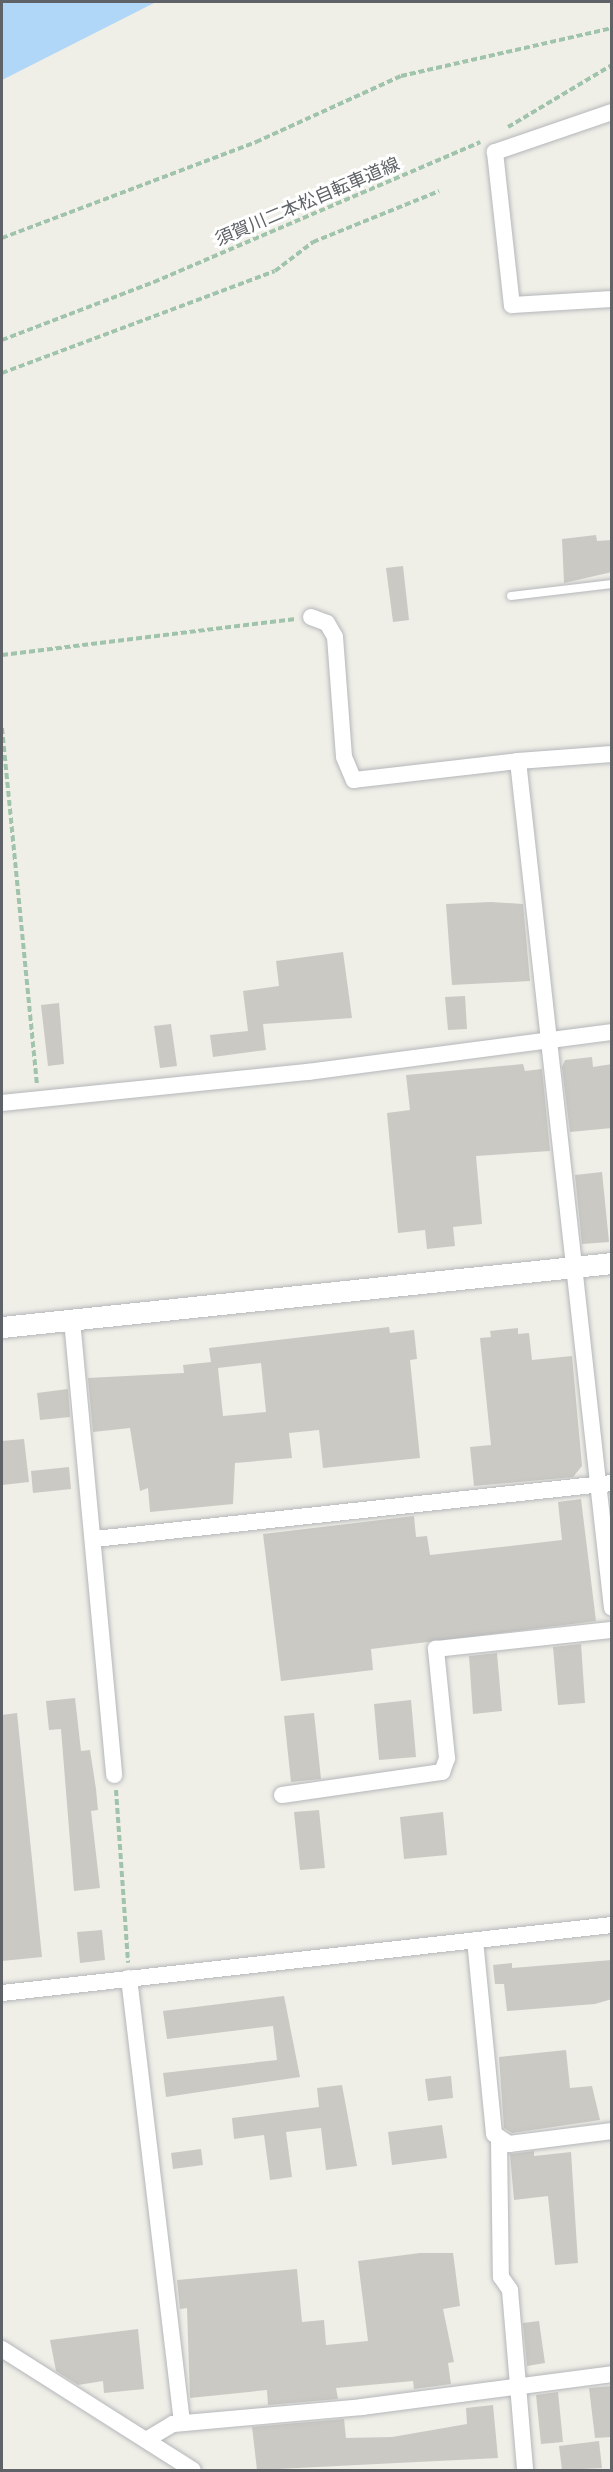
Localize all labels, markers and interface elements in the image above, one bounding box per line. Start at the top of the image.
street label: 須賀川二本松自転車道線 [212,152,402,250]

